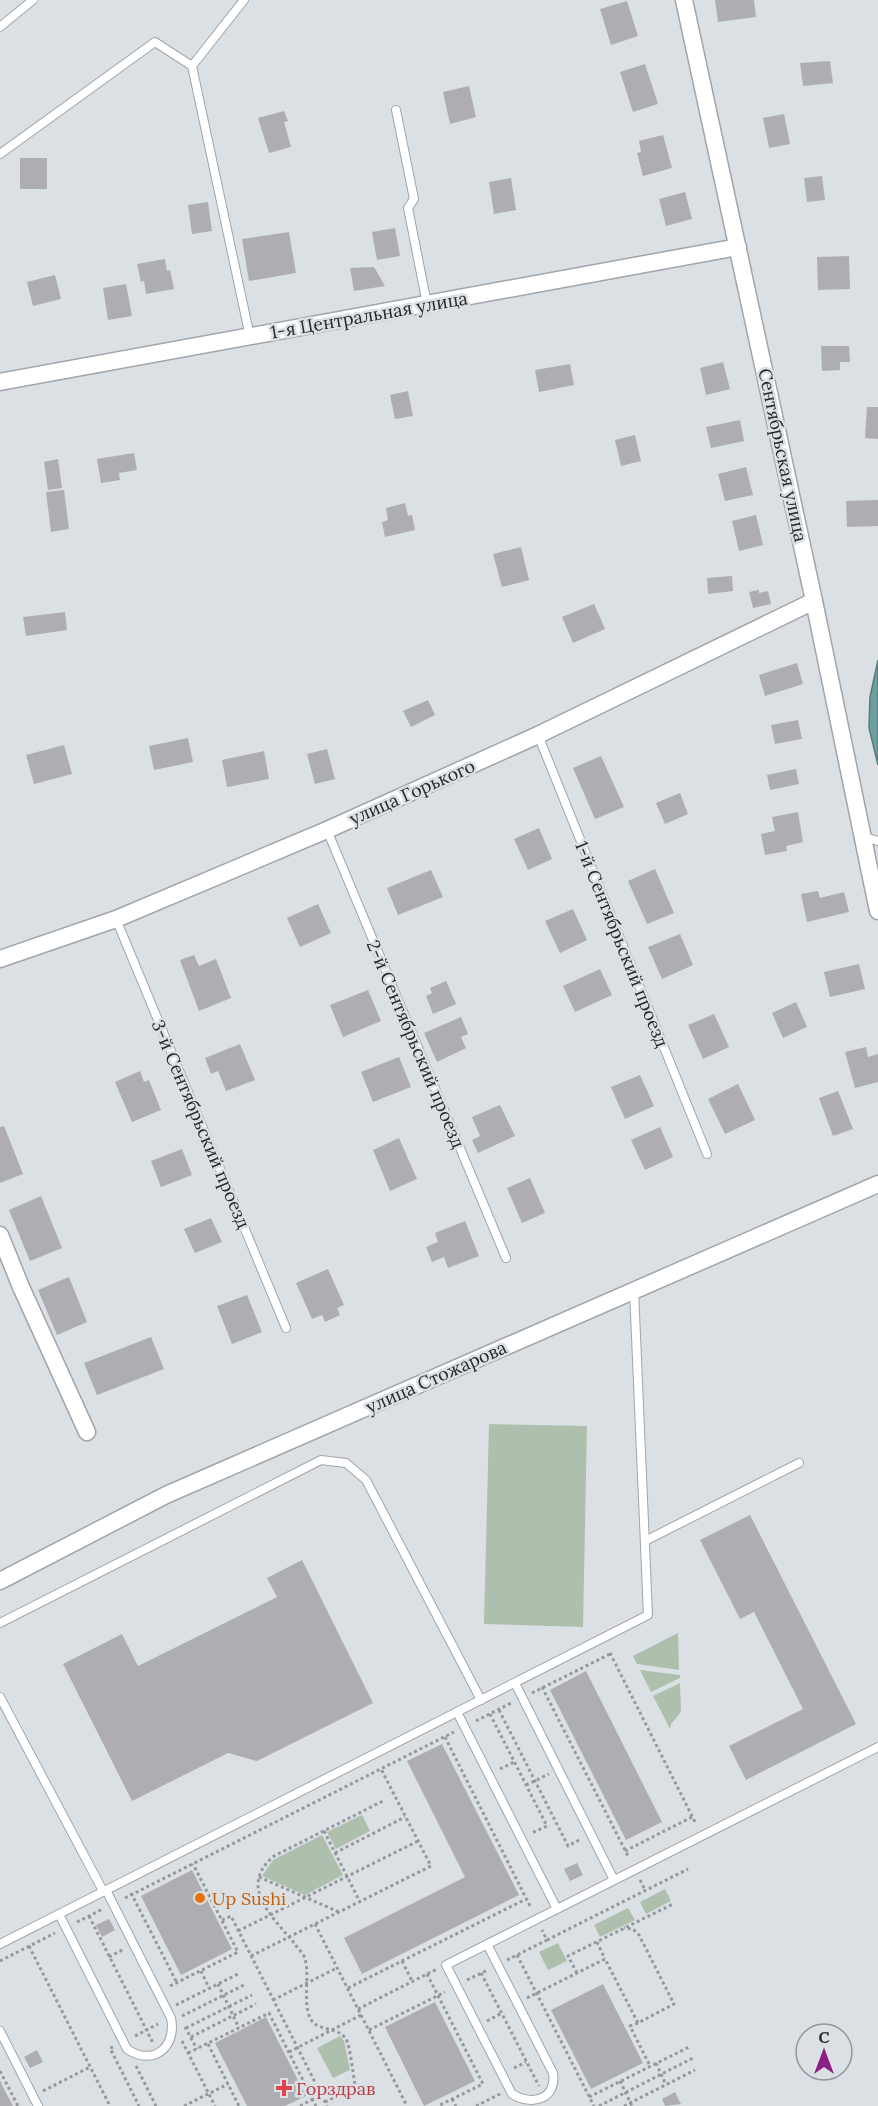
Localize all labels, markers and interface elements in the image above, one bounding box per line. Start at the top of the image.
street label: 1-я Центральная улица [269,286,469,344]
street label: Сентябрьская улица [753,366,813,544]
street label: улица Горького [346,754,478,830]
street label: 1-й Сентябрьский проезд [570,837,674,1051]
street label: 2-й Сентябрьский проезд [362,937,470,1152]
street label: 3-й Сентябрьский проезд [147,1016,256,1232]
street label: улица Стожарова [362,1336,510,1418]
place label: Up Sushi [212,1887,286,1910]
marker: Up Sushi [193,1891,207,1905]
north arrow [794,2022,854,2082]
text: С [818,2027,830,2047]
place label: Горздрав [296,2077,375,2100]
marker: Горздрав [277,2081,291,2095]

